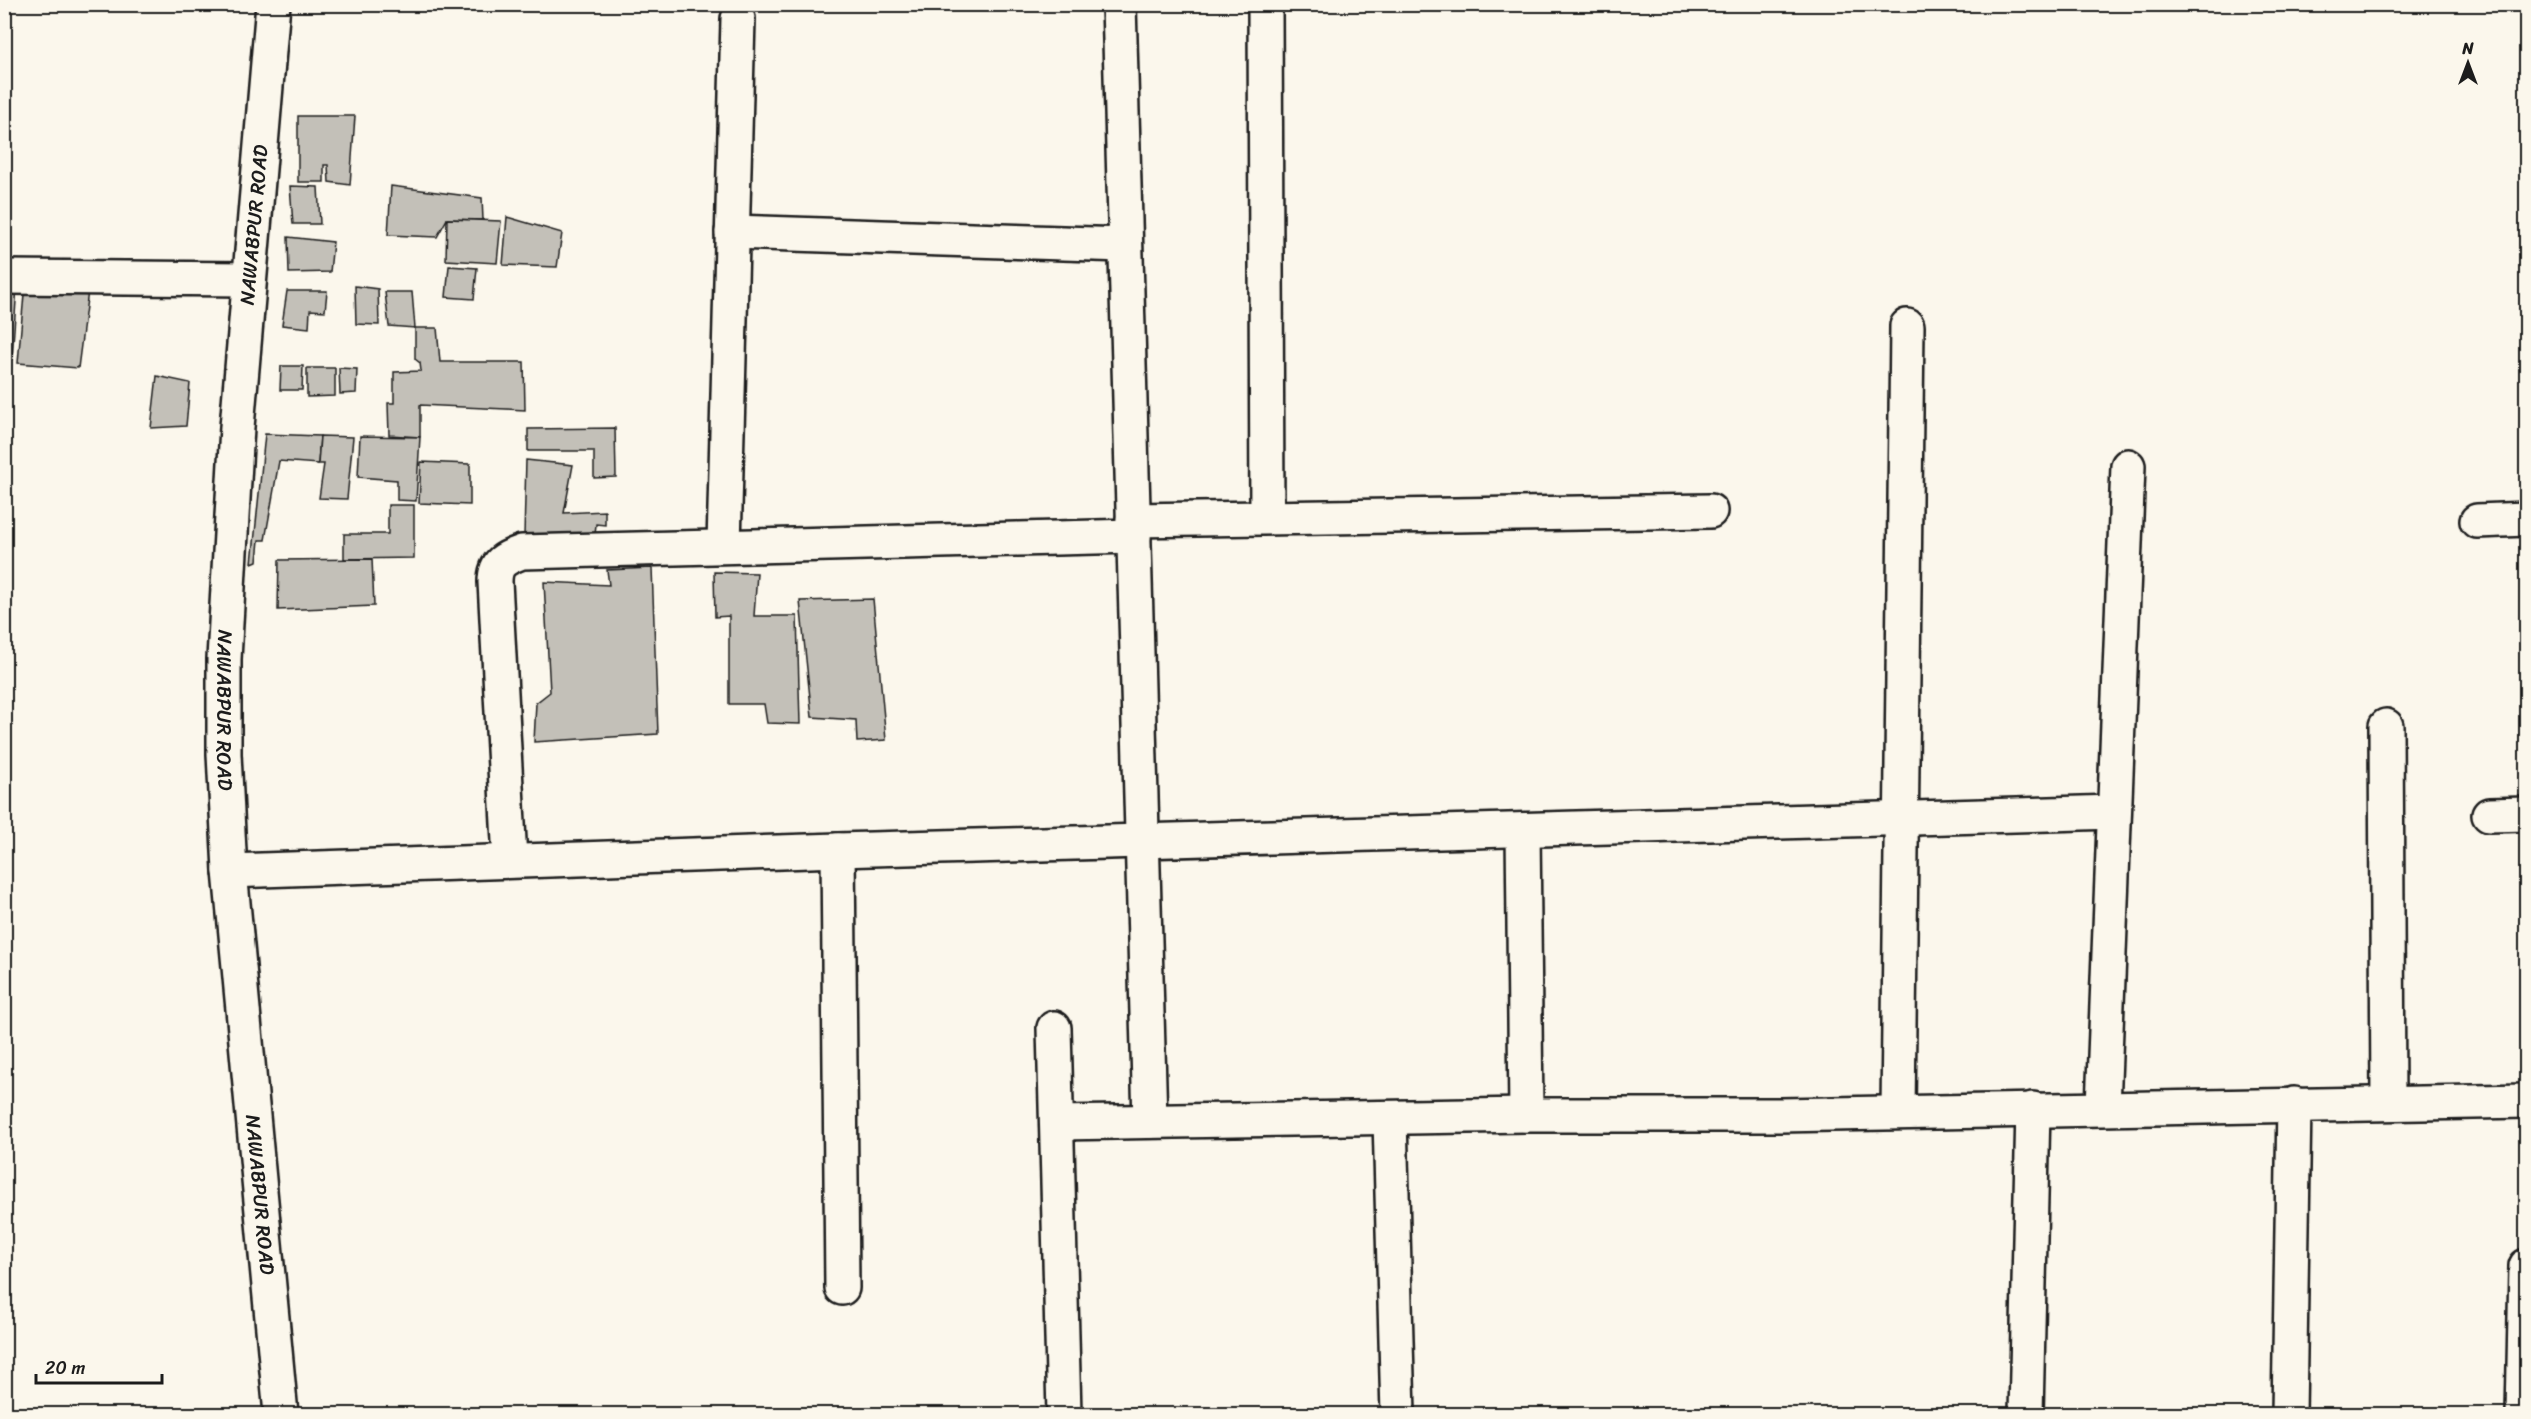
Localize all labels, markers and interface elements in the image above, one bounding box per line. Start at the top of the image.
north arrow [2438,33,2498,93]
text: N [2461,34,2474,63]
street label: NAWABPUR ROAD [230,144,278,306]
street label: NAWABPUR ROAD [206,629,243,791]
street label: NAWABPUR ROAD [235,1113,285,1276]
scale bar [36,1347,162,1385]
text: 20 m [45,1352,85,1384]

